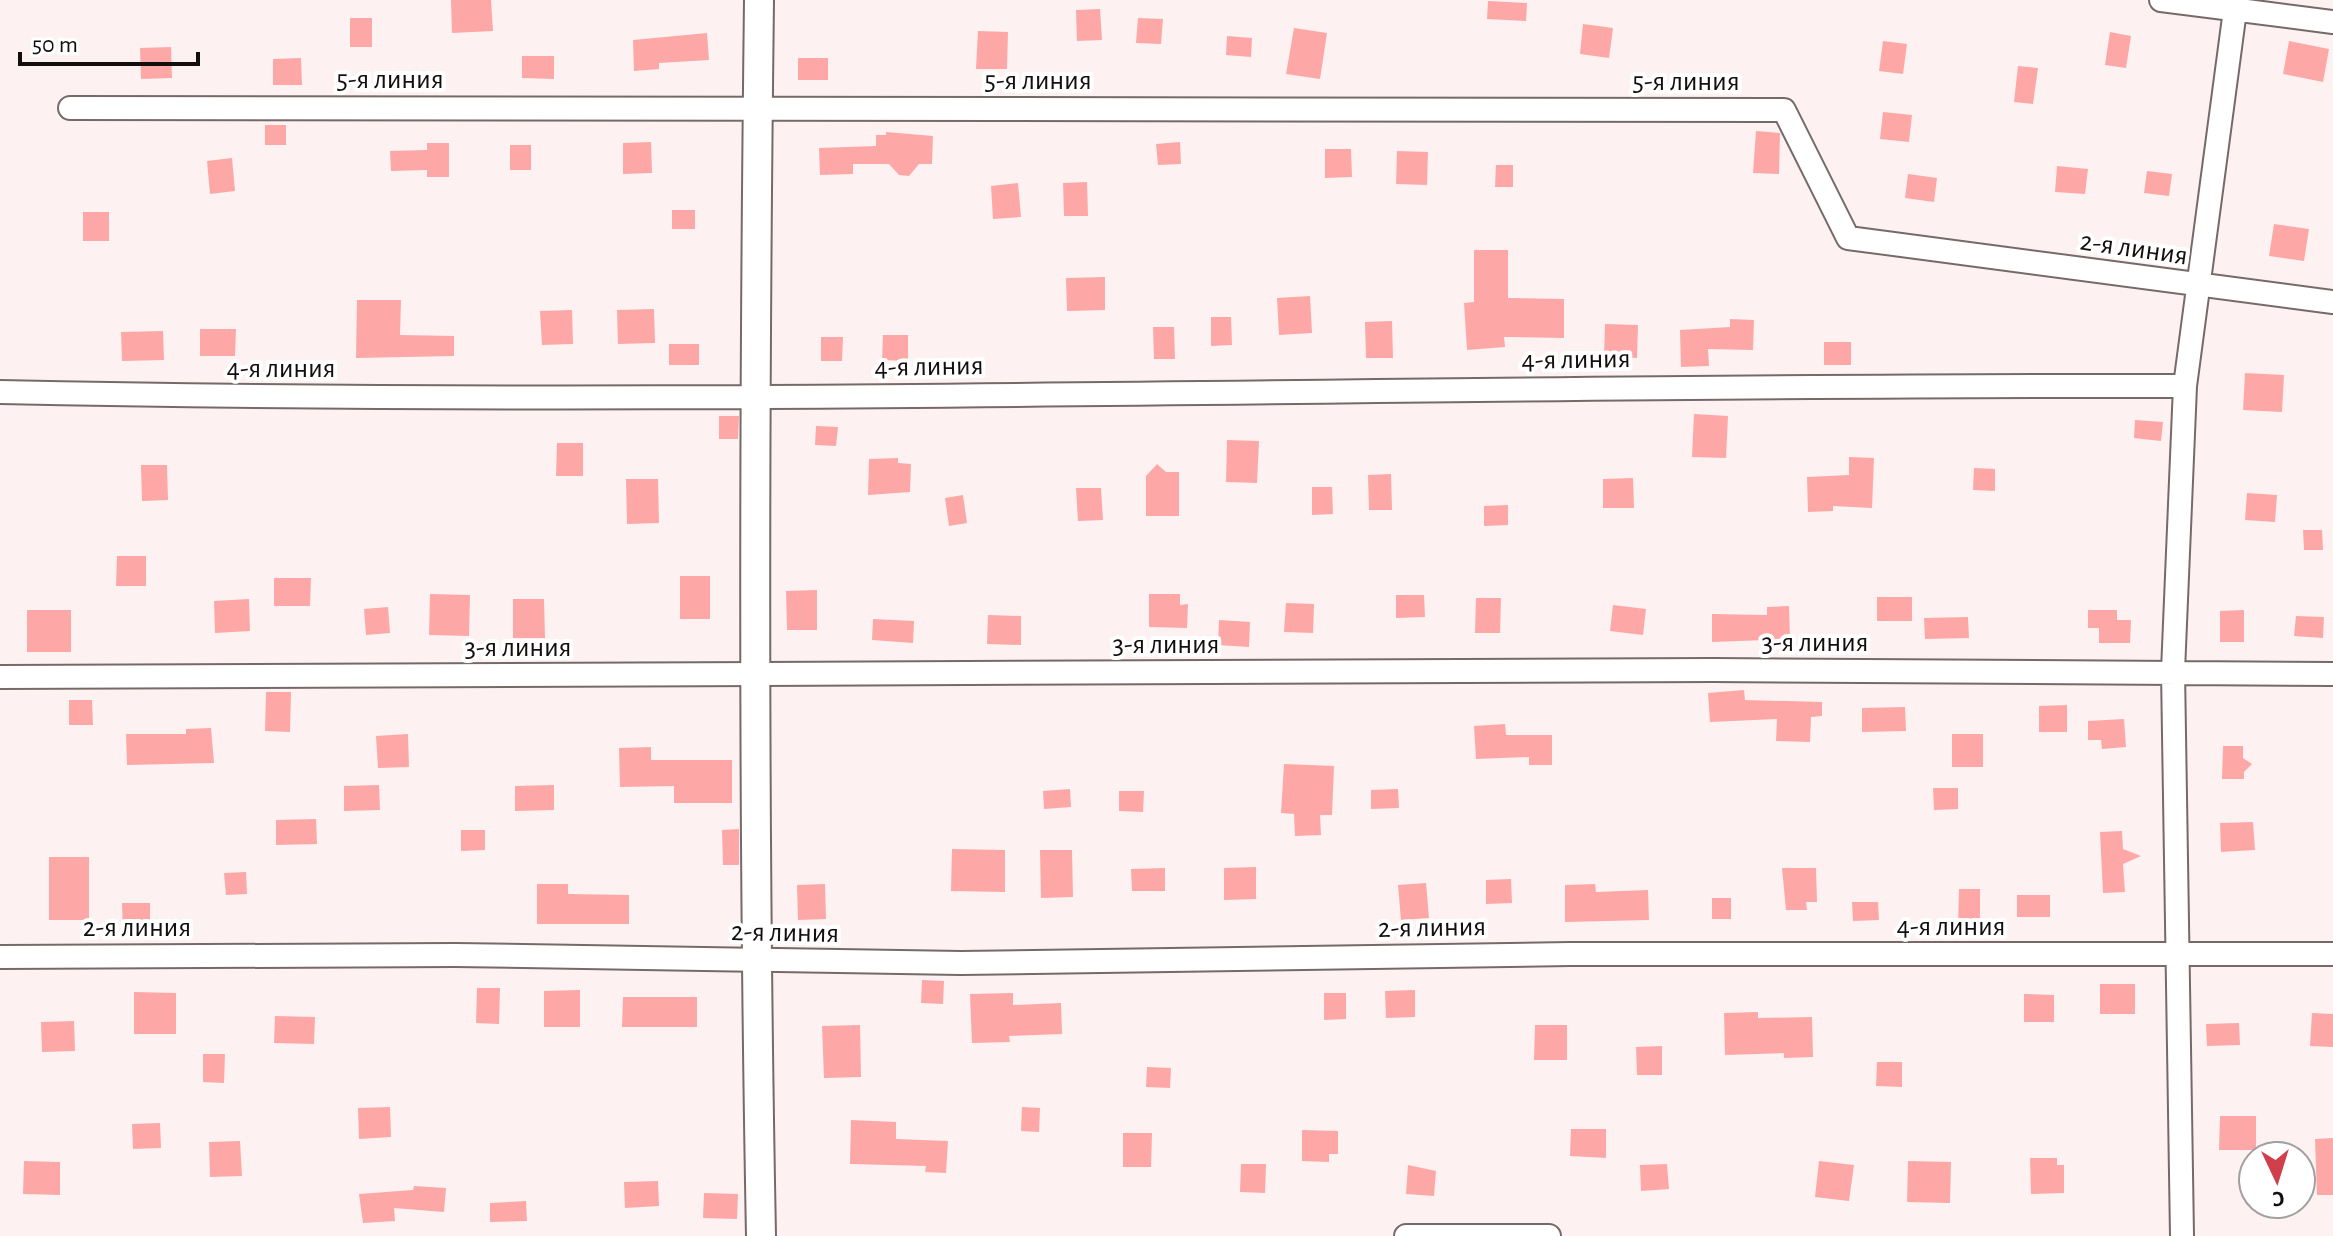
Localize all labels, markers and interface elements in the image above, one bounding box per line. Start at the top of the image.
scale bar [20,16,198,66]
text: 50 m [32,33,78,57]
street label: 5-я линия [336,66,444,94]
street label: 5-я линия [984,67,1092,95]
street label: 5-я линия [1632,68,1740,96]
street label: 2-я линия [2078,228,2189,270]
street label: 4-я линия [1521,345,1631,375]
street label: 4-я линия [874,352,984,382]
street label: 4-я линия [226,355,336,383]
street label: 3-я линия [1761,629,1869,657]
street label: 3-я линия [1112,631,1220,659]
street label: 3-я линия [464,634,572,662]
street label: 2-я линия [1378,913,1486,943]
street label: 4-я линия [1896,913,2006,941]
street label: 2-я линия [83,914,191,942]
street label: 2-я линия [731,918,839,948]
north arrow [2237,1140,2317,1220]
text: С [2271,1188,2285,1210]

